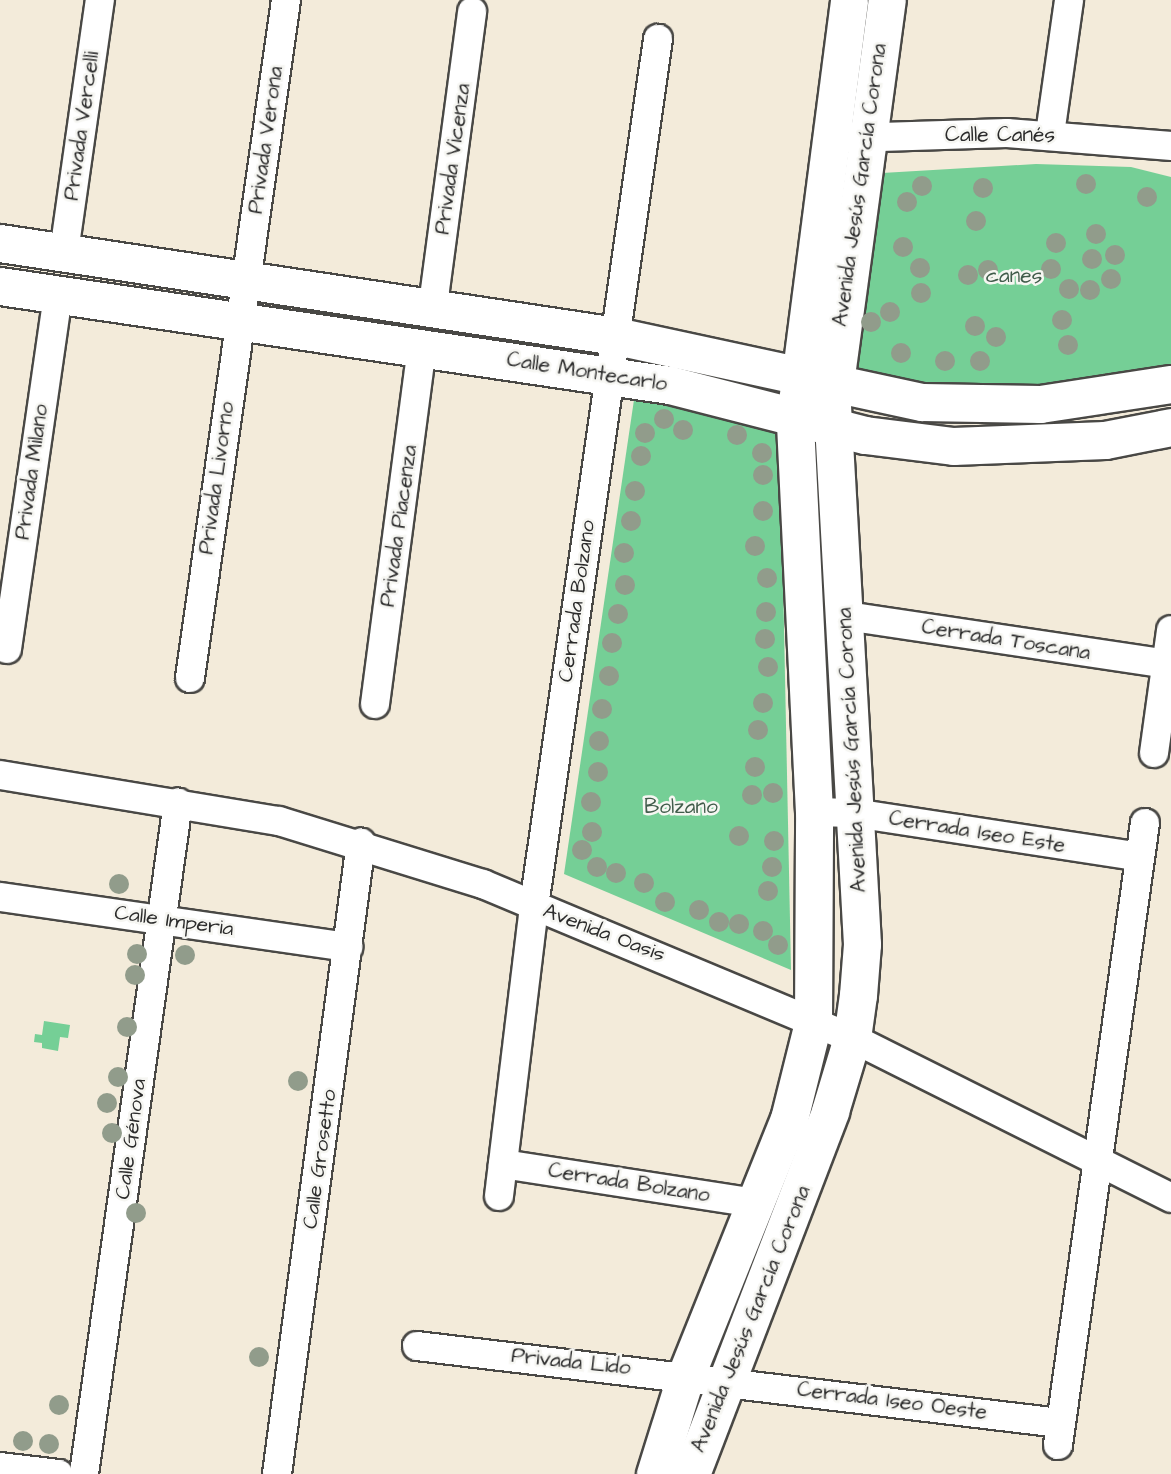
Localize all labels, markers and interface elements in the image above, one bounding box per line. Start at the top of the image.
street label: Avenida Jesús García Corona [828,42,892,328]
street label: Privada Vercelli [59,50,105,202]
street label: Privada Verona [243,65,289,215]
street label: Privada Vicenza [430,82,476,236]
street label: Calle Canés [945,122,1055,148]
park label: canes [986,263,1042,289]
street label: Calle Montecarlo [505,347,669,397]
street label: Privada Livorno [194,400,240,556]
street label: Privada Milano [10,403,54,541]
street label: Privada Piacenza [375,444,423,608]
street label: Cerrada Bolzano [553,518,601,684]
street label: Avenida Jesús García Corona [832,607,872,893]
street label: Cerrada Toscana [920,614,1092,666]
park label: Bolzano [644,794,718,820]
street label: Cerrada Iseo Este [887,806,1067,858]
street label: Avenida Oasis [540,898,668,968]
street label: Calle Imperia [113,900,235,942]
street label: Calle Génova [110,1077,152,1201]
street label: Calle Grosetto [298,1088,342,1230]
street label: Cerrada Bolzano [546,1158,712,1208]
street label: Avenida Jesús García Corona [686,1182,816,1456]
street label: Privada Lido [510,1343,632,1381]
street label: Cerrada Iseo Oeste [796,1377,988,1425]

